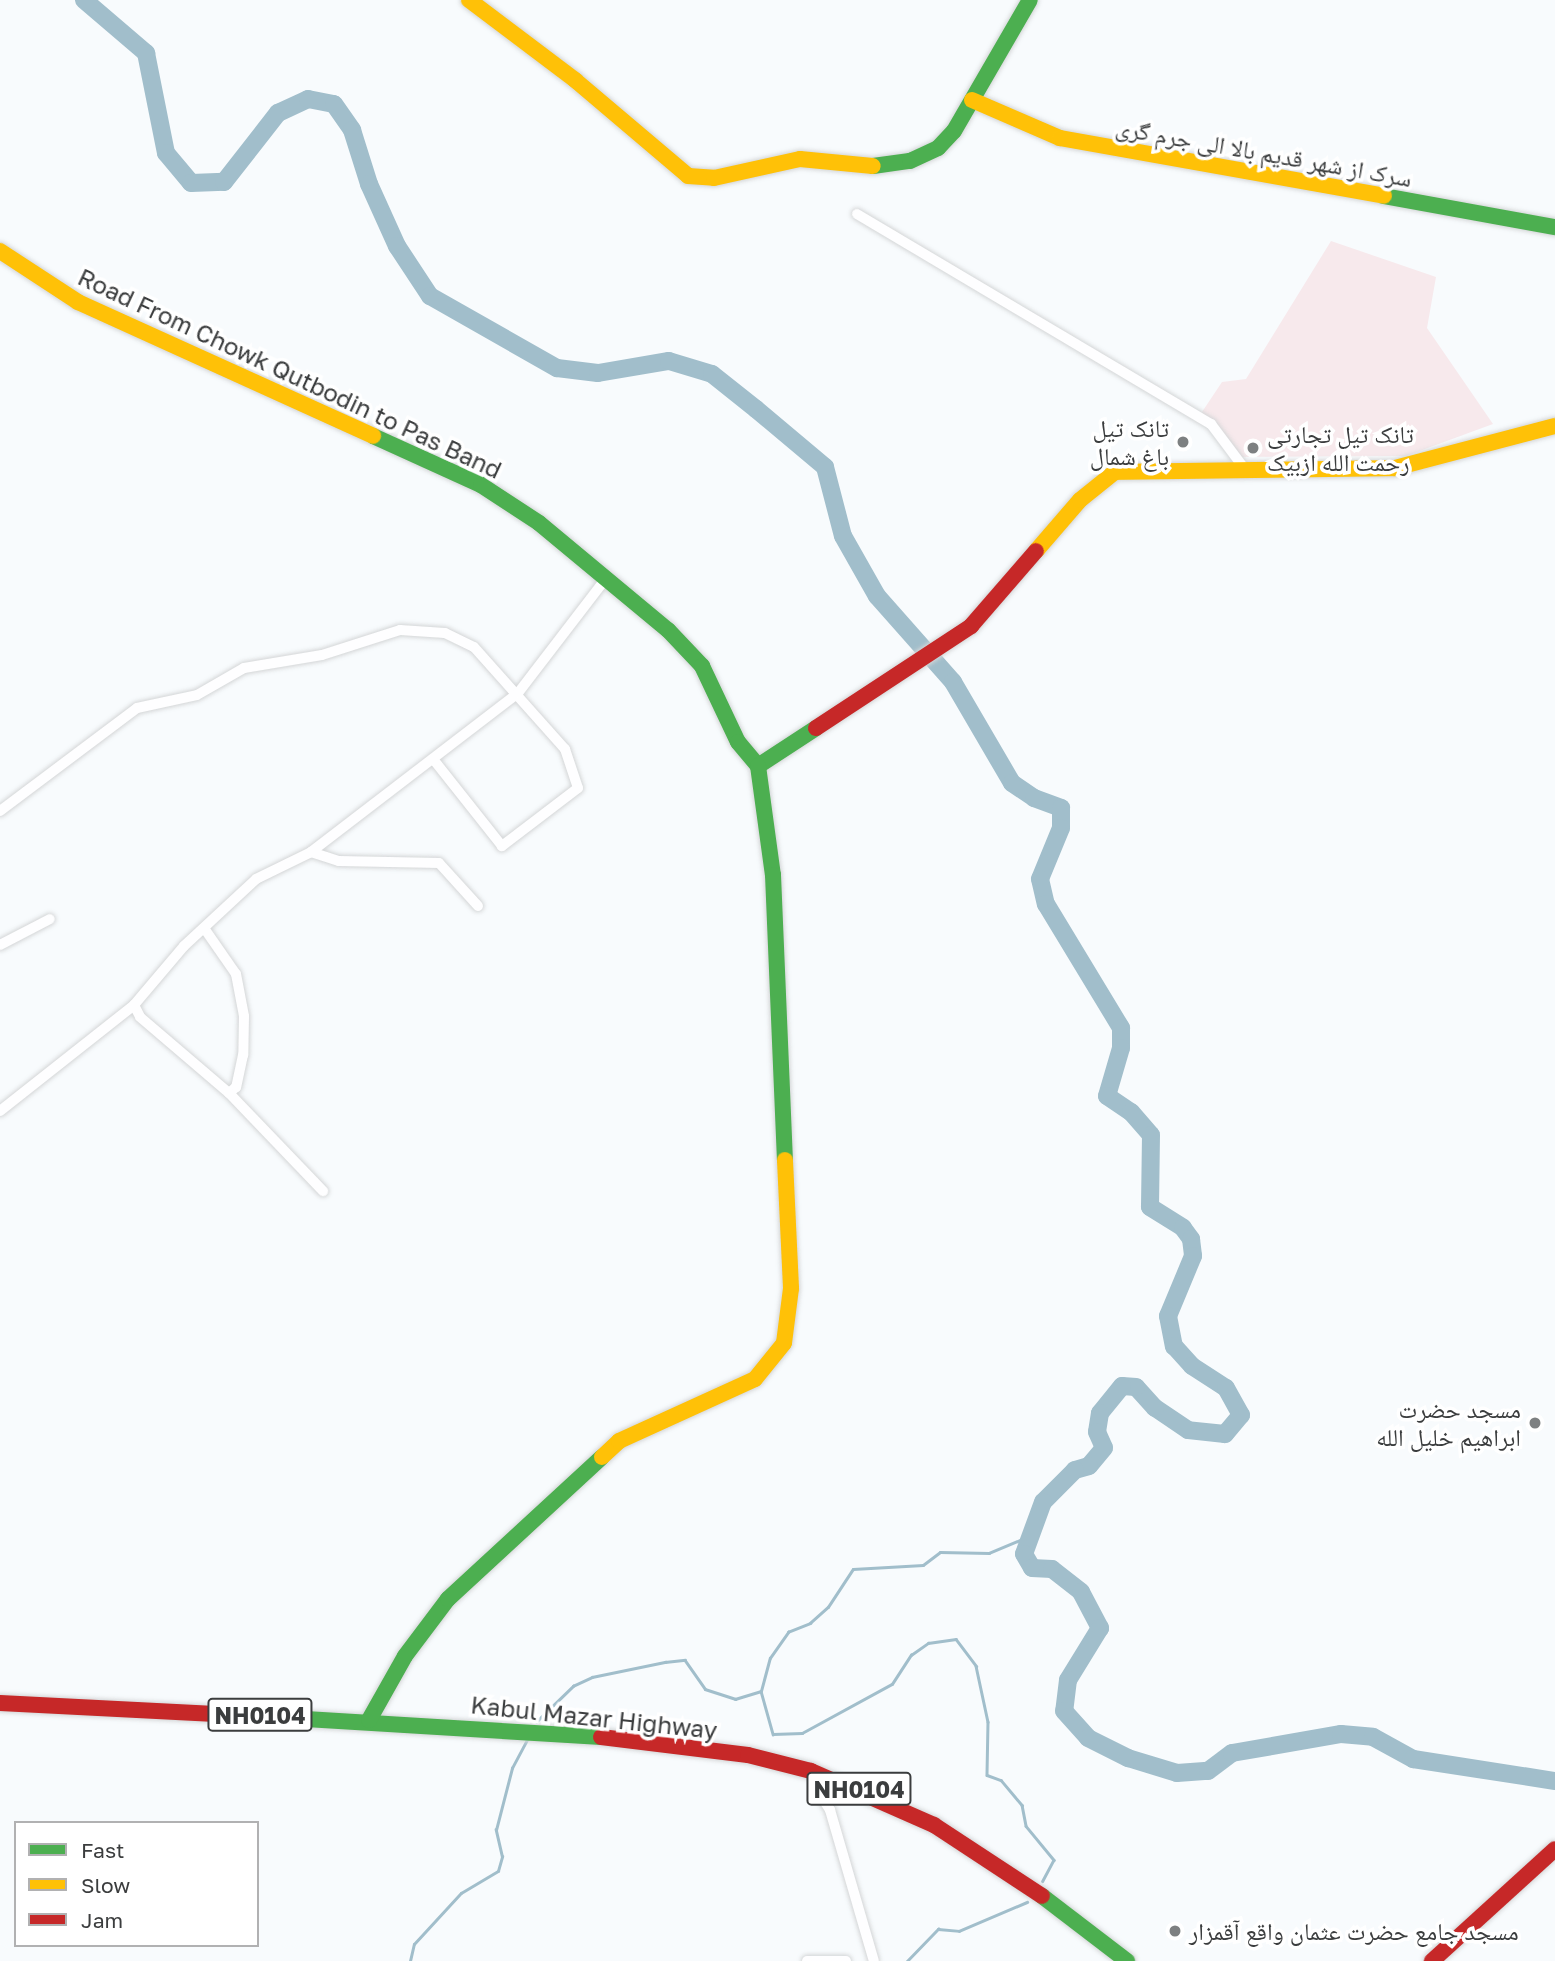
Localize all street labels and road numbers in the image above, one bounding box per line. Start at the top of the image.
street label: سرک از شهر قدیم بالا الی جرم گری [1114,112,1414,192]
street label: Road From Chowk Qutbodin to Pas Band [74,262,506,484]
street label: Kabul Mazar Highway [469,1690,719,1744]
road number: NH0104 [206,1696,314,1734]
road number: NH0104 [805,1770,913,1809]

